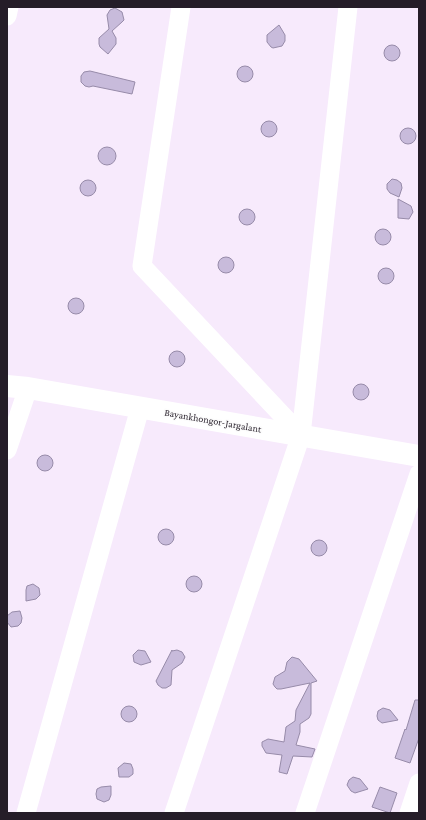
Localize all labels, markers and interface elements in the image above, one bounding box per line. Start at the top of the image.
street label: Bayankhongor-Jargalant [164,407,263,435]

